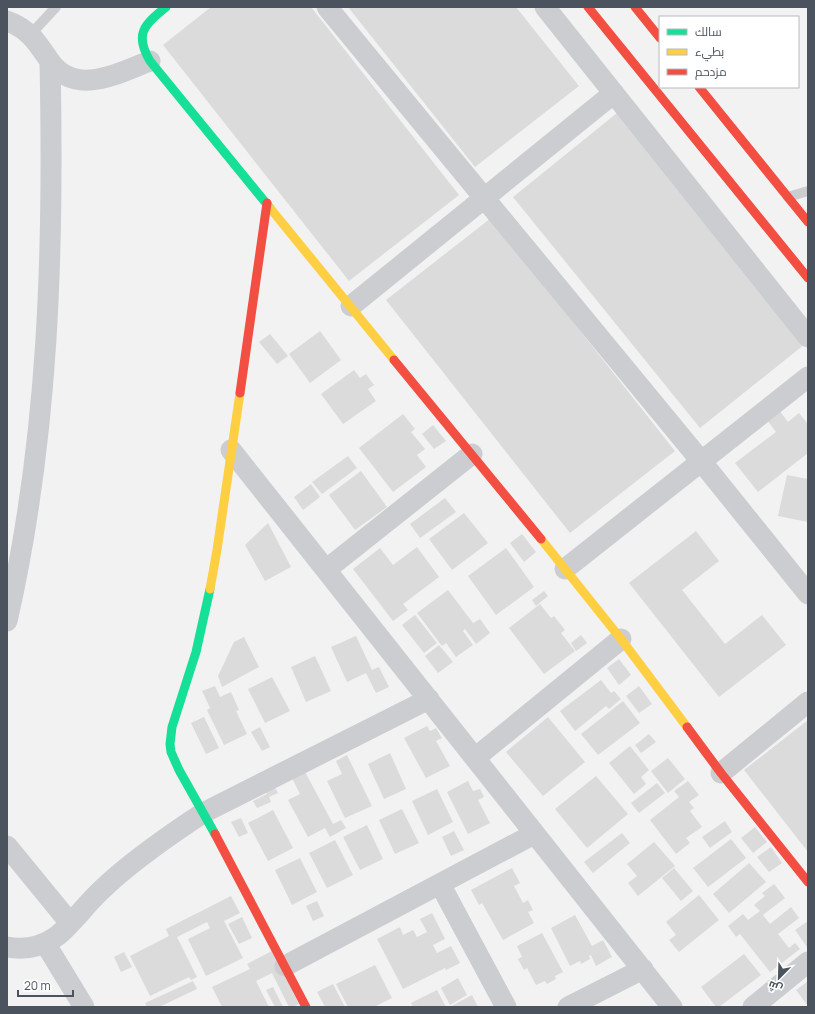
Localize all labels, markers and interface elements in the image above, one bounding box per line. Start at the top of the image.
legend [659,16,799,88]
text: سالك [695,23,722,40]
text: بطيء [695,43,724,62]
text: مزدحم [695,63,727,80]
north arrow [759,958,799,998]
scale bar [18,972,73,998]
text: 20 m [24,977,51,994]
text: ش [765,978,784,997]

